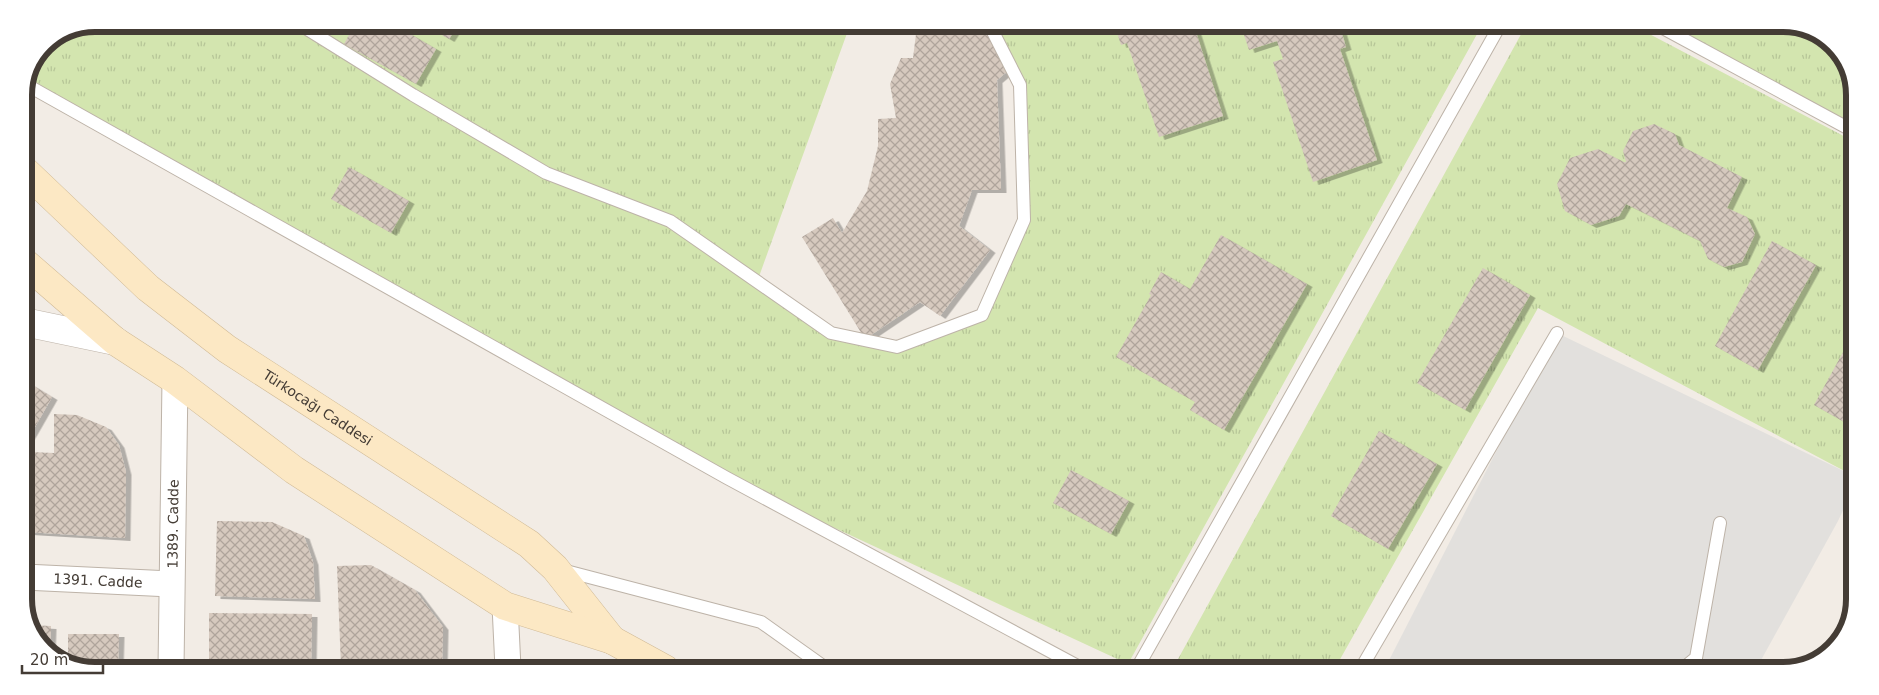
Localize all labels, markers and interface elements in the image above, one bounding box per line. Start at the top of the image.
street label: Türkocağı Caddesi [259,366,375,449]
street label: 1389. Cadde [164,479,182,569]
street label: 1391. Cadde [53,570,143,591]
scale bar [22,642,104,674]
text: 20 m [30,651,68,669]

